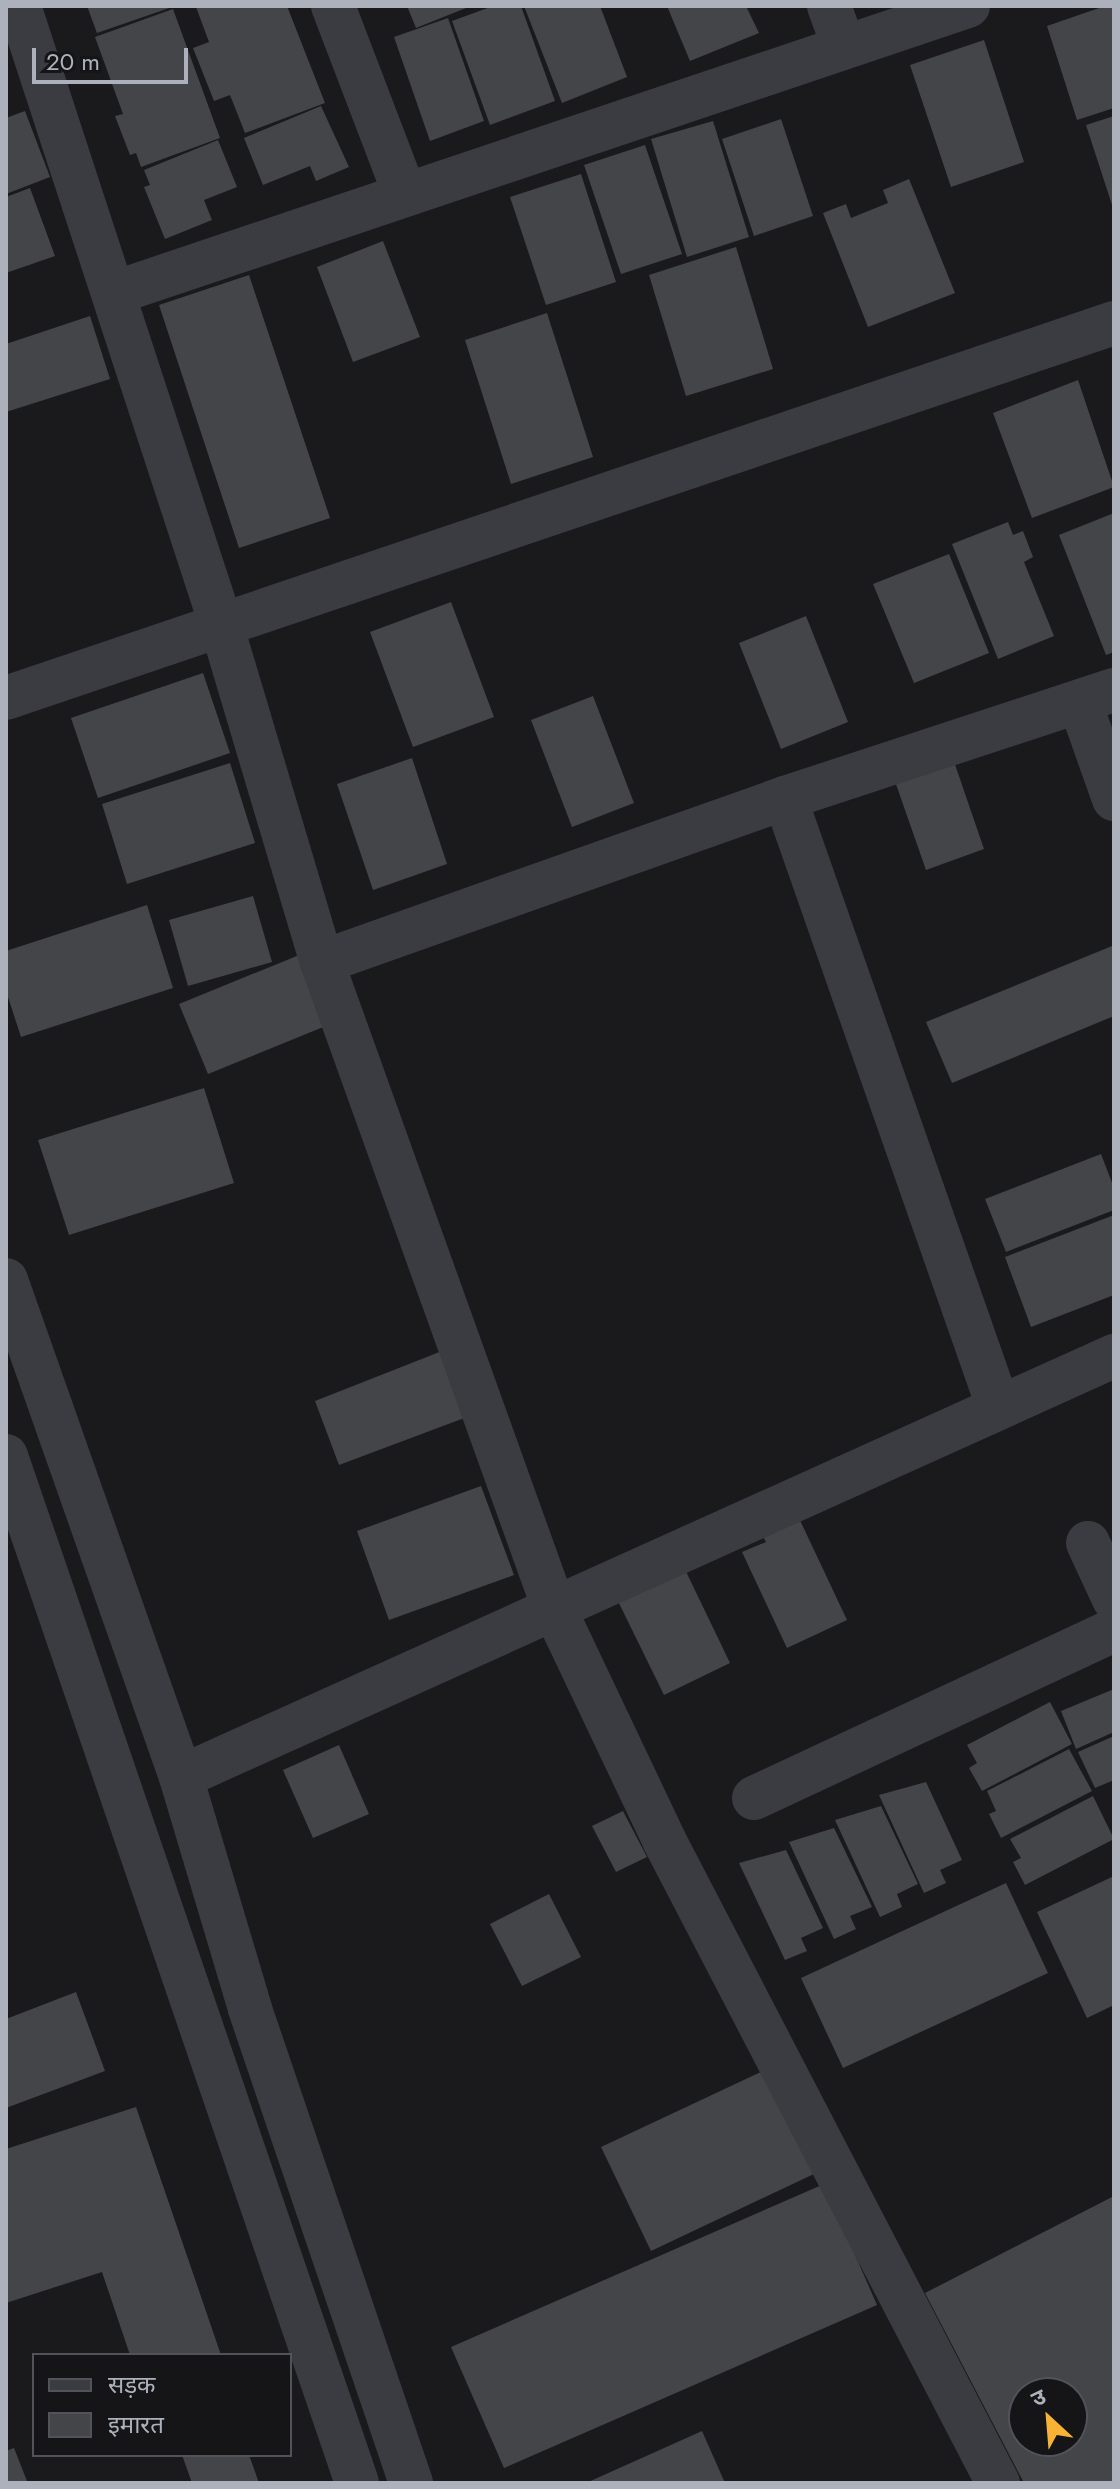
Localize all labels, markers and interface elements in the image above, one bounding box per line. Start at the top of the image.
scale bar [36,32,192,82]
text: 20 m [46,44,100,79]
legend [32,2353,292,2457]
text: सड़क [108,2367,156,2402]
north arrow [1008,2377,1088,2457]
text: उ [1026,2380,1051,2414]
text: इमारत [108,2407,164,2442]

